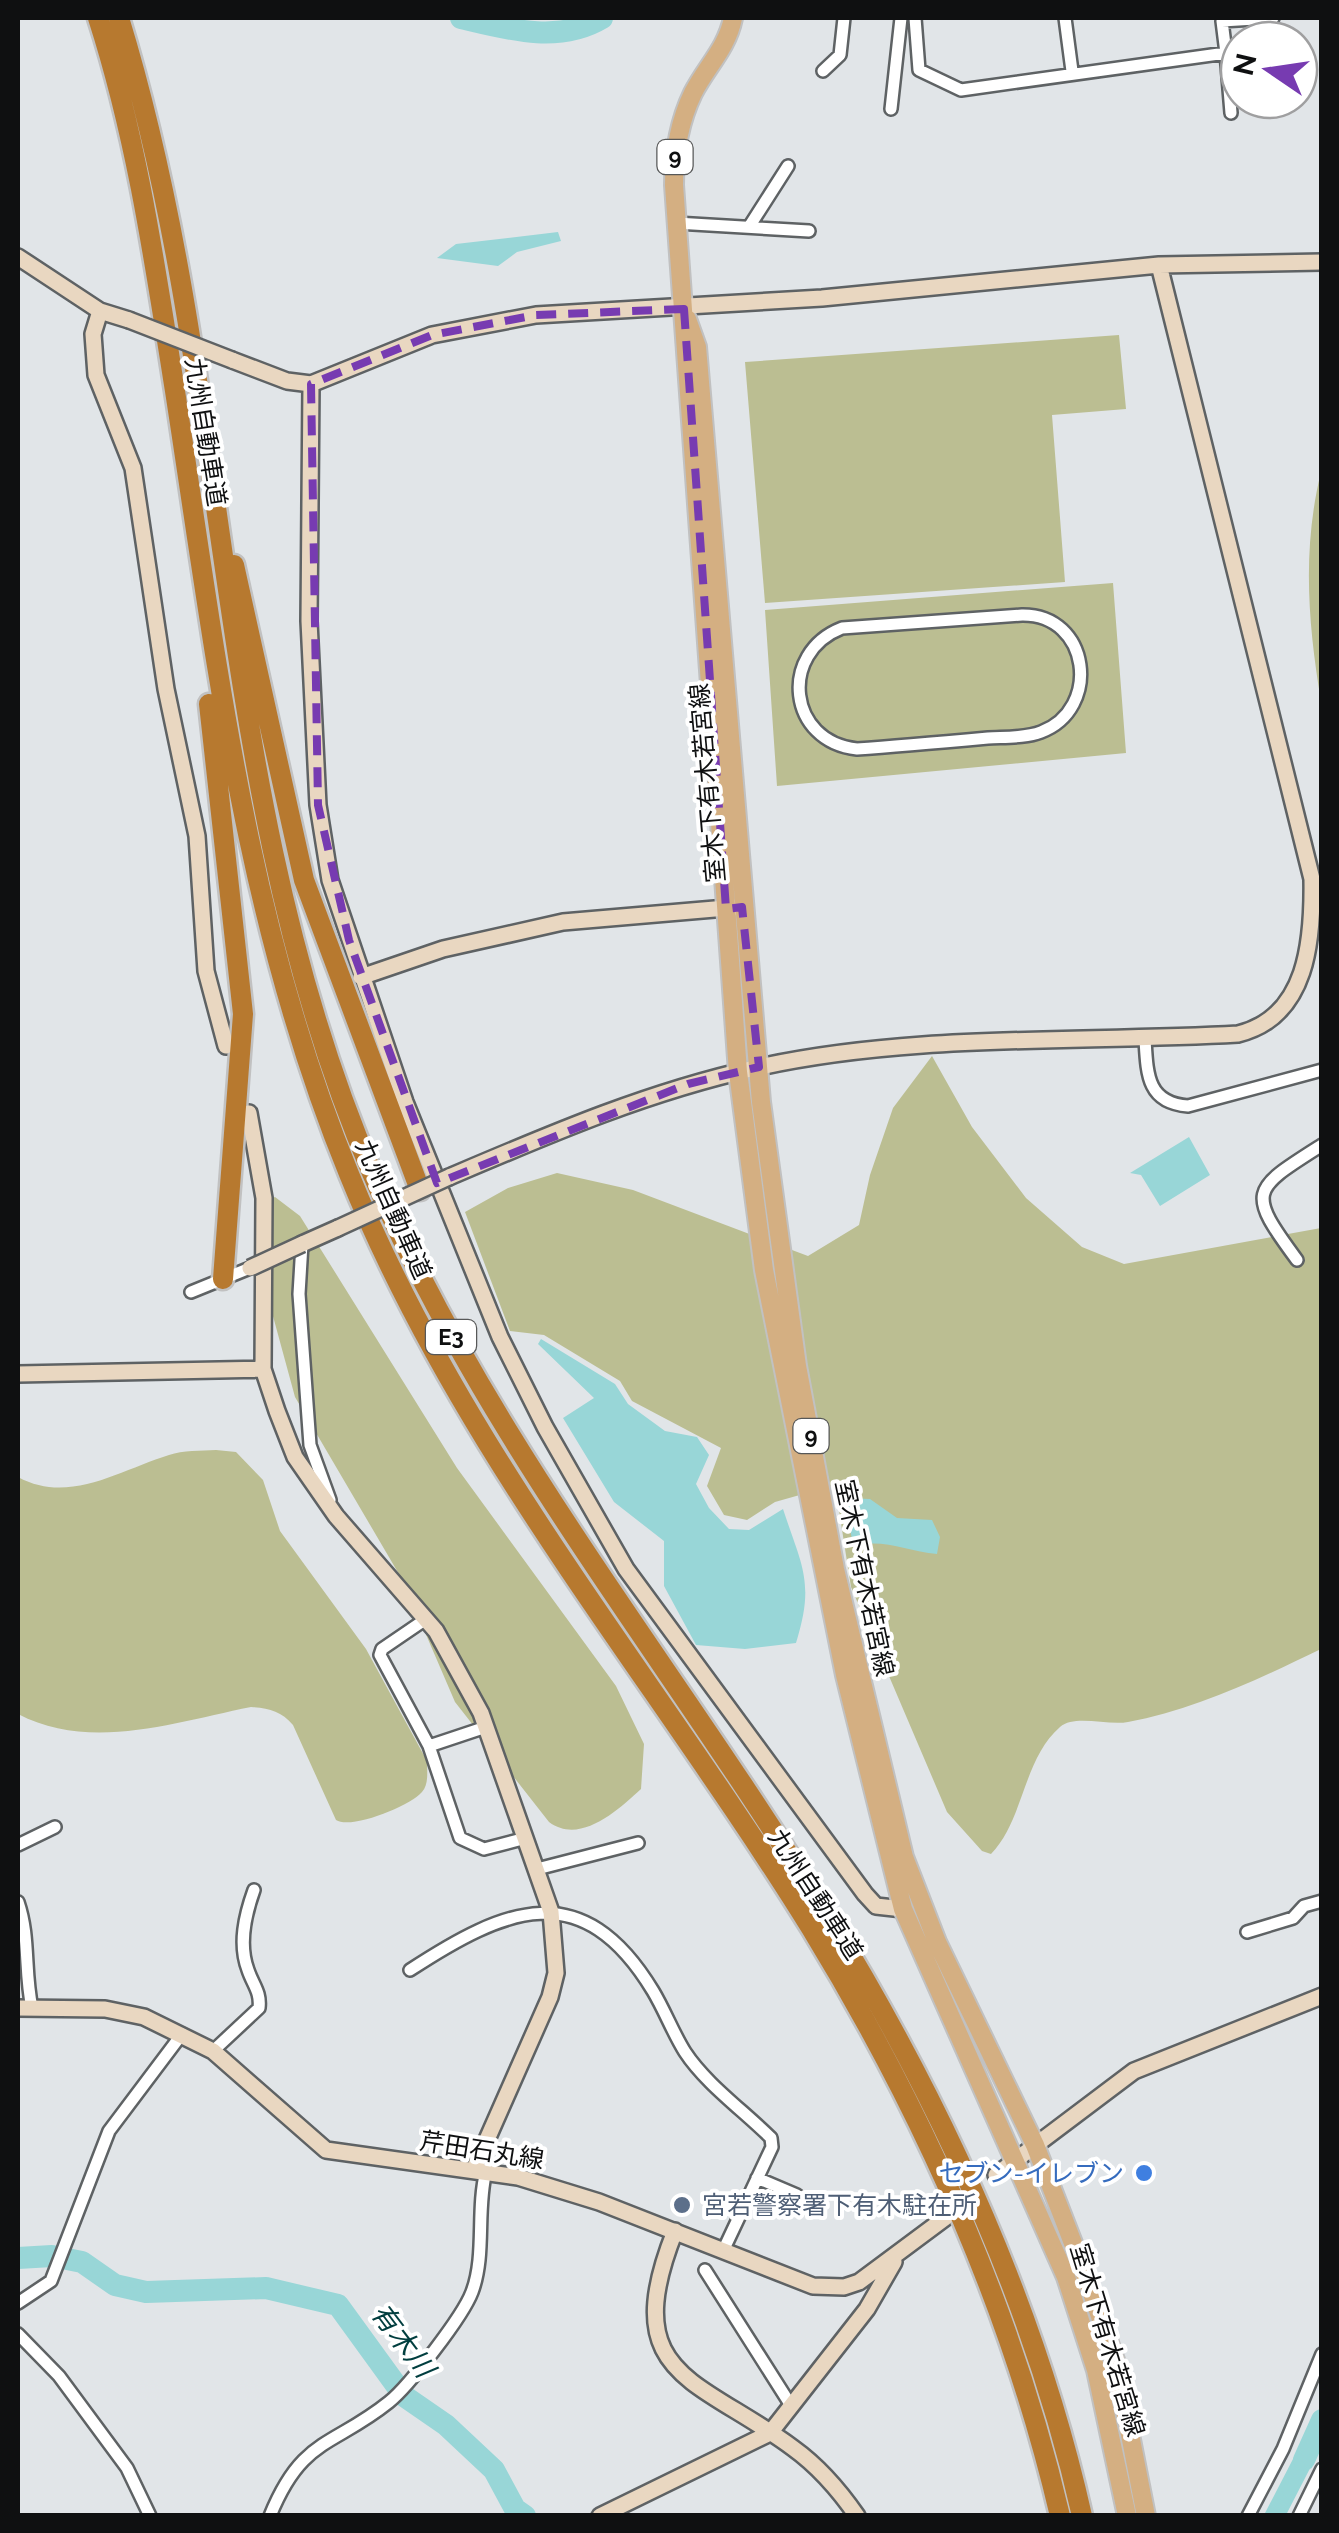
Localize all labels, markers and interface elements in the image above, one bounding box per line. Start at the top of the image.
north arrow [1219,20,1319,120]
text: N [1227,50,1264,79]
road number: 9 [658,140,692,174]
street label: 九州自動車道 [179,356,233,508]
street label: 室木下有木若宮線 [683,682,731,884]
street label: 九州自動車道 [350,1134,438,1284]
road number: E3 [426,1320,476,1354]
road number: 9 [794,1419,828,1453]
street label: 室木下有木若宮線 [830,1477,900,1679]
street label: 九州自動車道 [763,1823,869,1965]
street label: 芹田石丸線 [418,2125,546,2175]
place label: セブン-イレブン [938,2158,1124,2188]
marker: セブン-イレブン [1133,2162,1155,2184]
place label: 宮若警察署下有木駐在所 [702,2190,977,2220]
marker: 宮若警察署下有木駐在所 [671,2194,693,2216]
street label: 室木下有木若宮線 [1064,2240,1152,2440]
water label: 有木川 [364,2297,443,2386]

